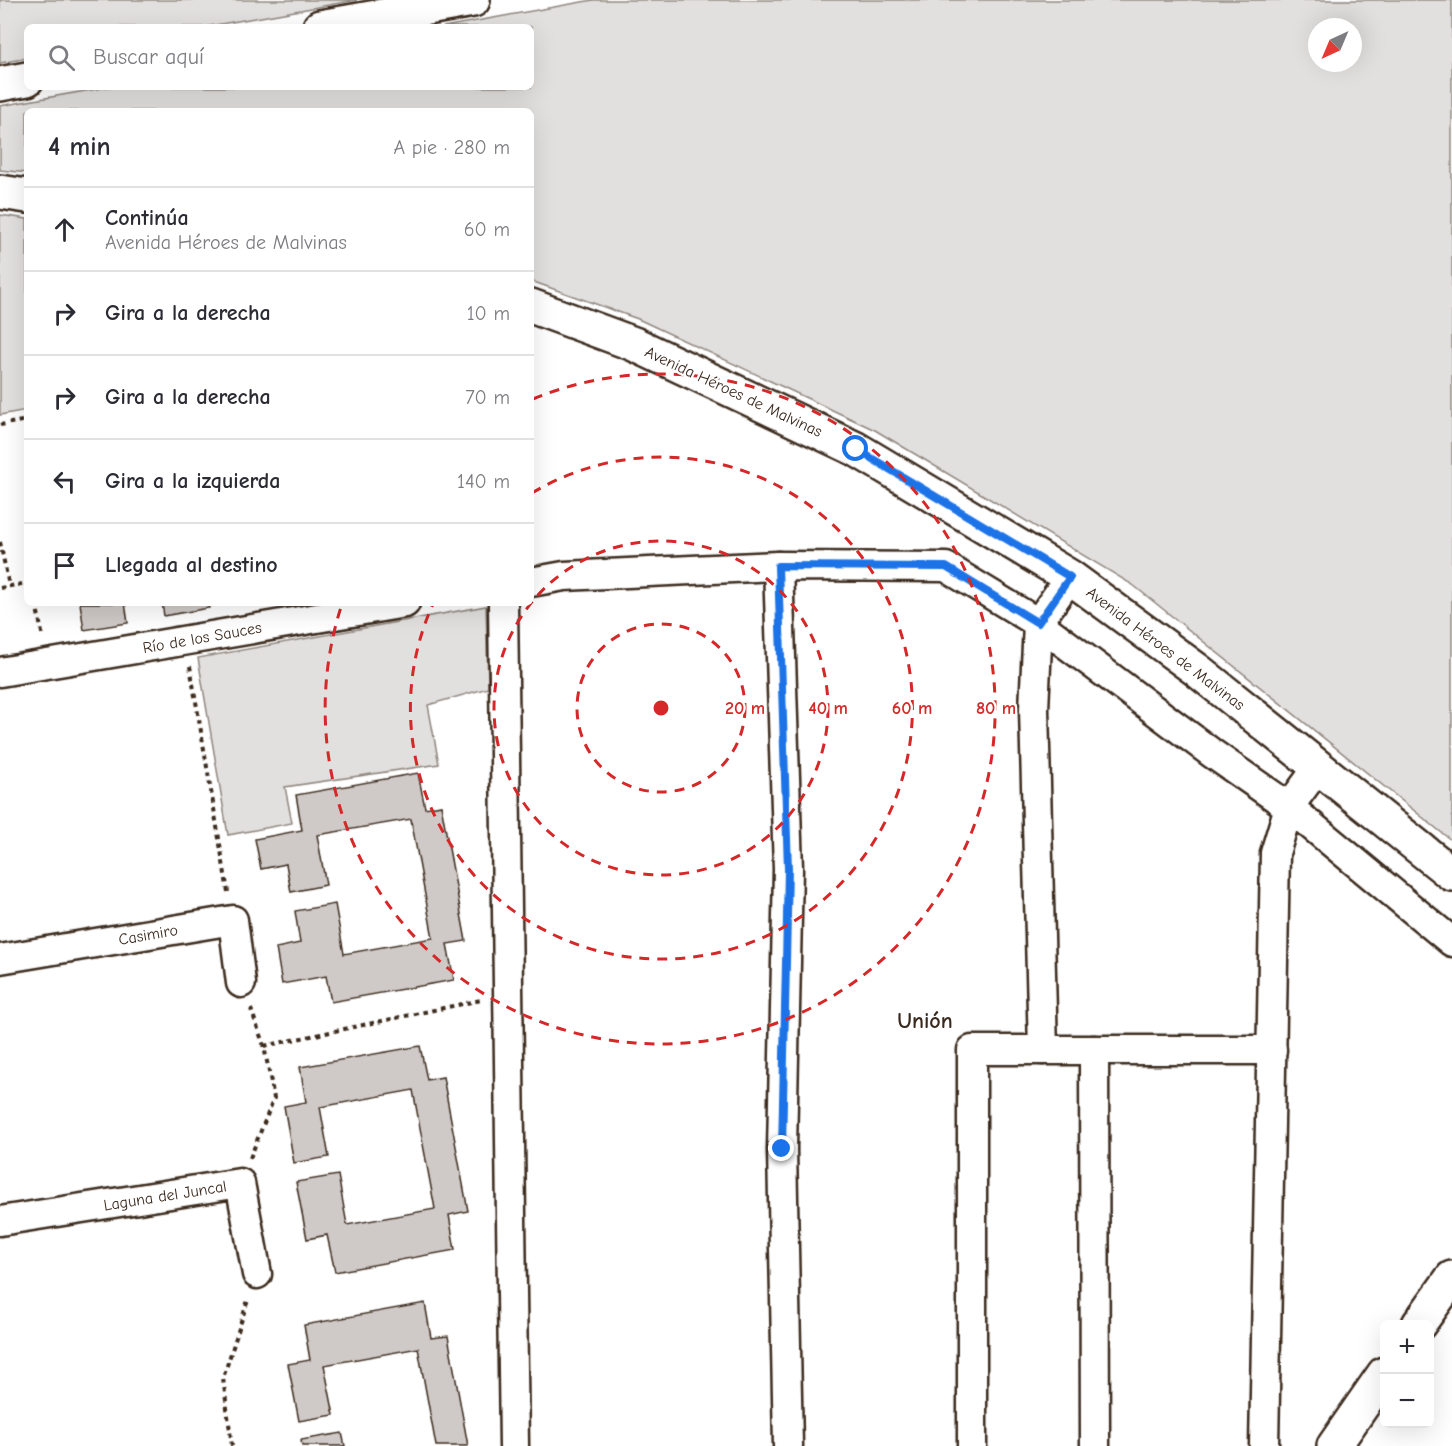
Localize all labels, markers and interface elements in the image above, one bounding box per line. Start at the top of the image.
north arrow [1308,18,1362,72]
search box [24,24,534,90]
icon: search [45,41,78,74]
text: Buscar aquí [93,44,204,70]
text: 4 min [48,132,111,162]
text: A pie · 280 m [393,136,510,159]
text: Continúa [105,205,189,231]
icon: ahead [48,213,81,246]
text: 60 m [464,218,510,241]
text: Avenida Héroes de Malvinas [105,231,347,254]
icon: right [48,297,81,330]
text: Gira a la derecha [105,300,271,326]
text: 10 m [467,302,510,325]
street label: Avenida Héroes de Malvinas [642,343,825,441]
icon: right [48,381,81,414]
text: Gira a la derecha [105,384,271,410]
text: 70 m [465,386,510,409]
route start [842,435,868,461]
icon: left [48,465,81,498]
text: Gira a la izquierda [105,468,280,494]
text: 140 m [457,470,510,493]
icon: arrive [48,549,81,582]
text: Llegada al destino [105,552,278,578]
street label: Avenida Héroes de Malvinas [1083,583,1248,714]
street label: Río de los Sauces [141,619,263,657]
centre of rings [651,698,671,718]
text: 20 m [725,698,765,719]
text: 40 m [808,698,848,719]
text: 60 m [892,698,932,719]
text: 80 m [976,698,1016,719]
street label: Casimiro [117,921,179,949]
district label: Unión [897,1008,953,1034]
route end [768,1135,794,1161]
street label: Laguna del Juncal [102,1177,228,1215]
map controls [1380,1320,1434,1428]
button: + [1380,1320,1434,1374]
button: − [1380,1374,1434,1428]

